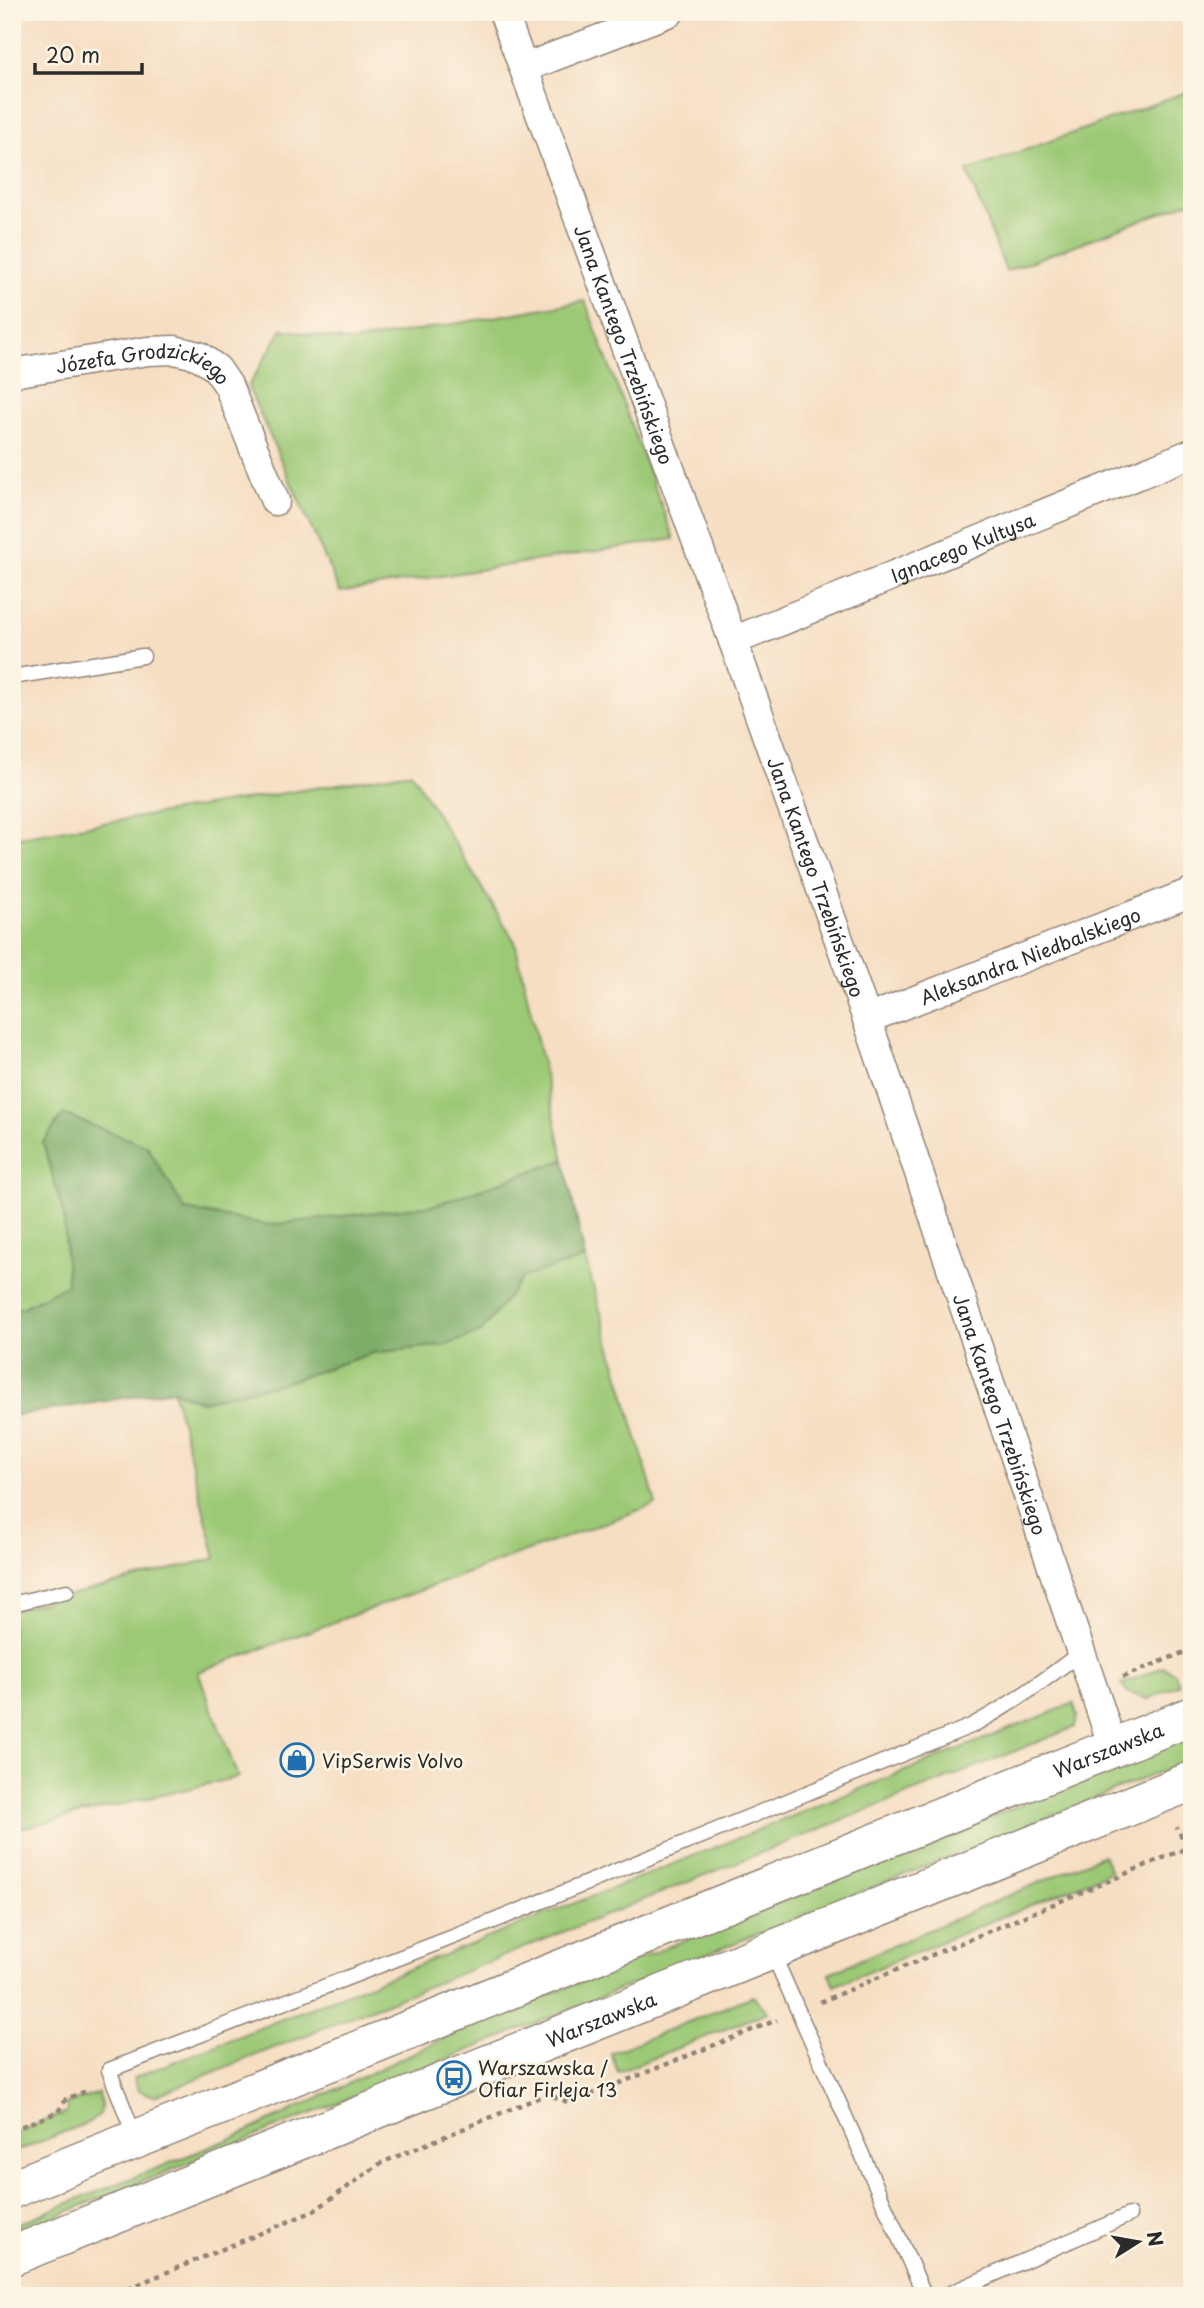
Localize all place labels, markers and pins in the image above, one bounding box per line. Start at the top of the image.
shop icon: VipSerwis Volvo [278,1741,316,1779]
place label: VipSerwis Volvo [322,1746,463,1774]
place label: Warszawska / Ofiar Firleja 13 [478,2053,617,2103]
bus stop icon: Warszawska / Ofiar Firleja 13 [435,2059,473,2097]

